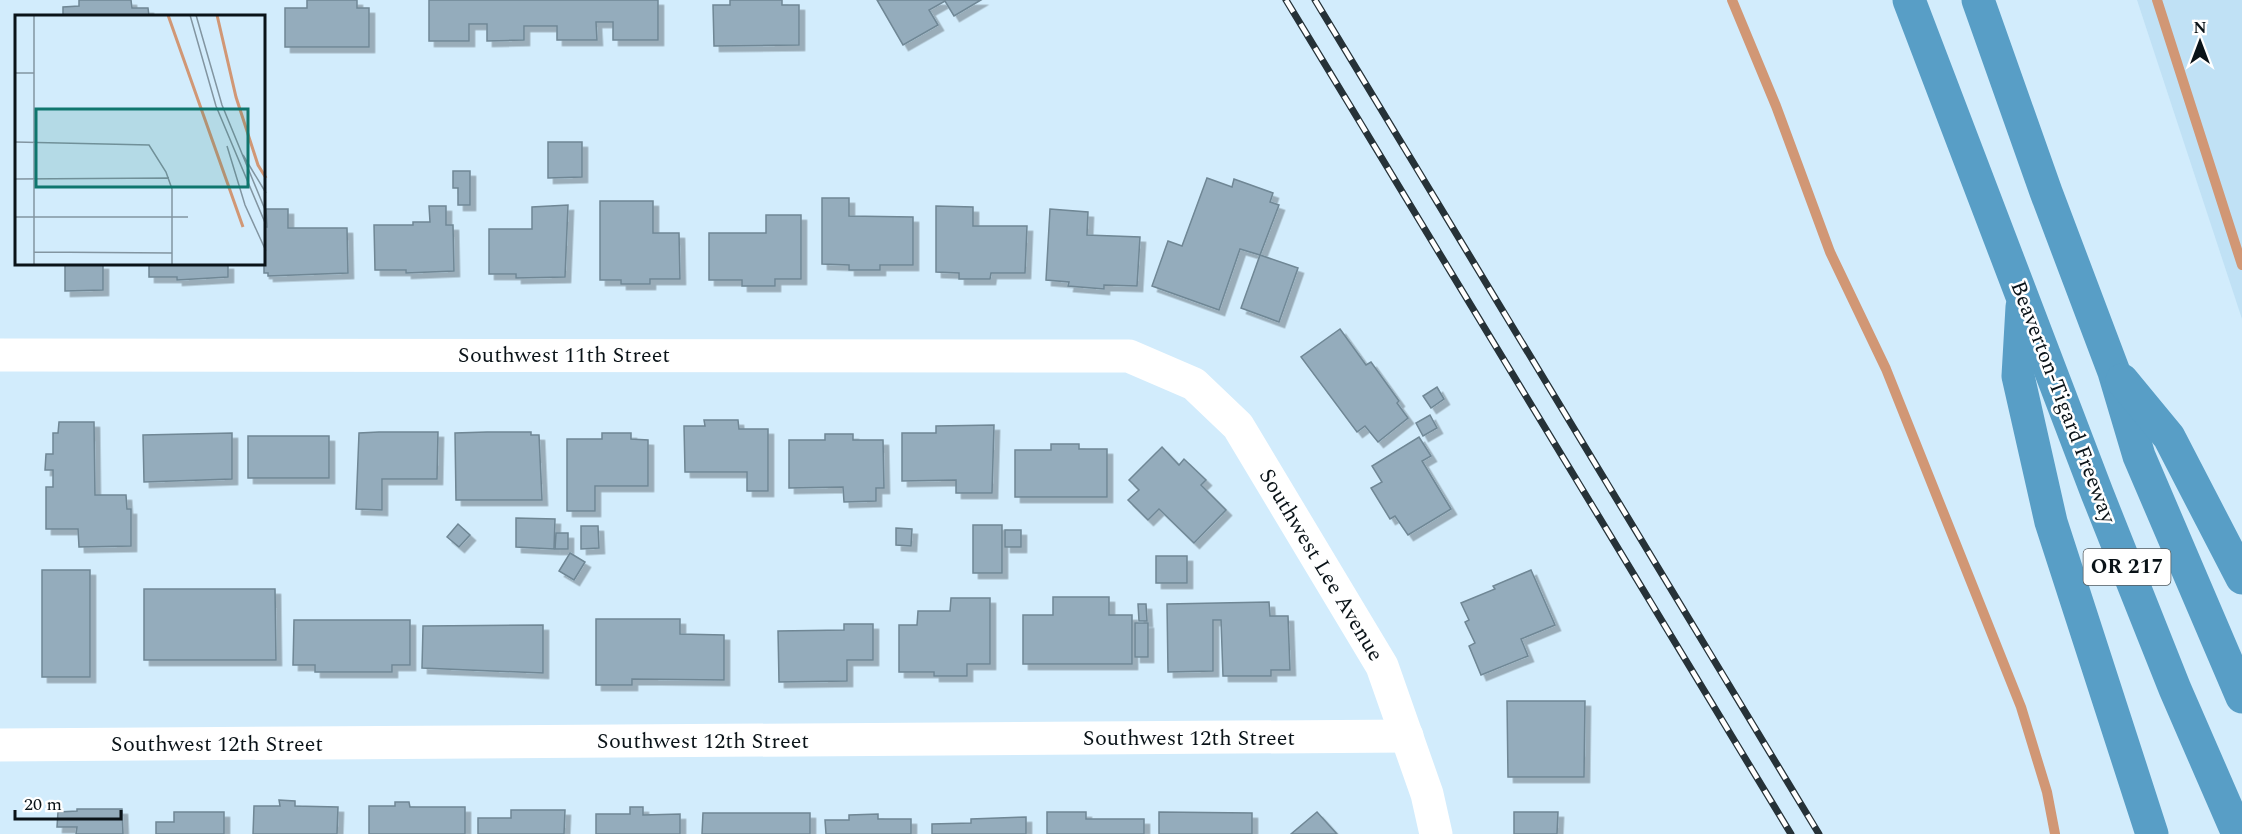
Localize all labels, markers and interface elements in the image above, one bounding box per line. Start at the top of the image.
north arrow [2170,12,2230,72]
inset map [15,15,266,266]
text: N [2193,16,2207,40]
street label: Beaverton-Tigard Freeway [2001,276,2125,529]
street label: Southwest 11th Street [458,339,670,372]
street label: Southwest Lee Avenue [1250,462,1392,668]
road number: OR 217 [2084,549,2170,585]
street label: Southwest 12th Street [1083,722,1295,755]
street label: Southwest 12th Street [597,725,809,758]
street label: Southwest 12th Street [111,728,323,761]
scale bar [15,783,122,821]
text: 20 m [24,791,62,818]

